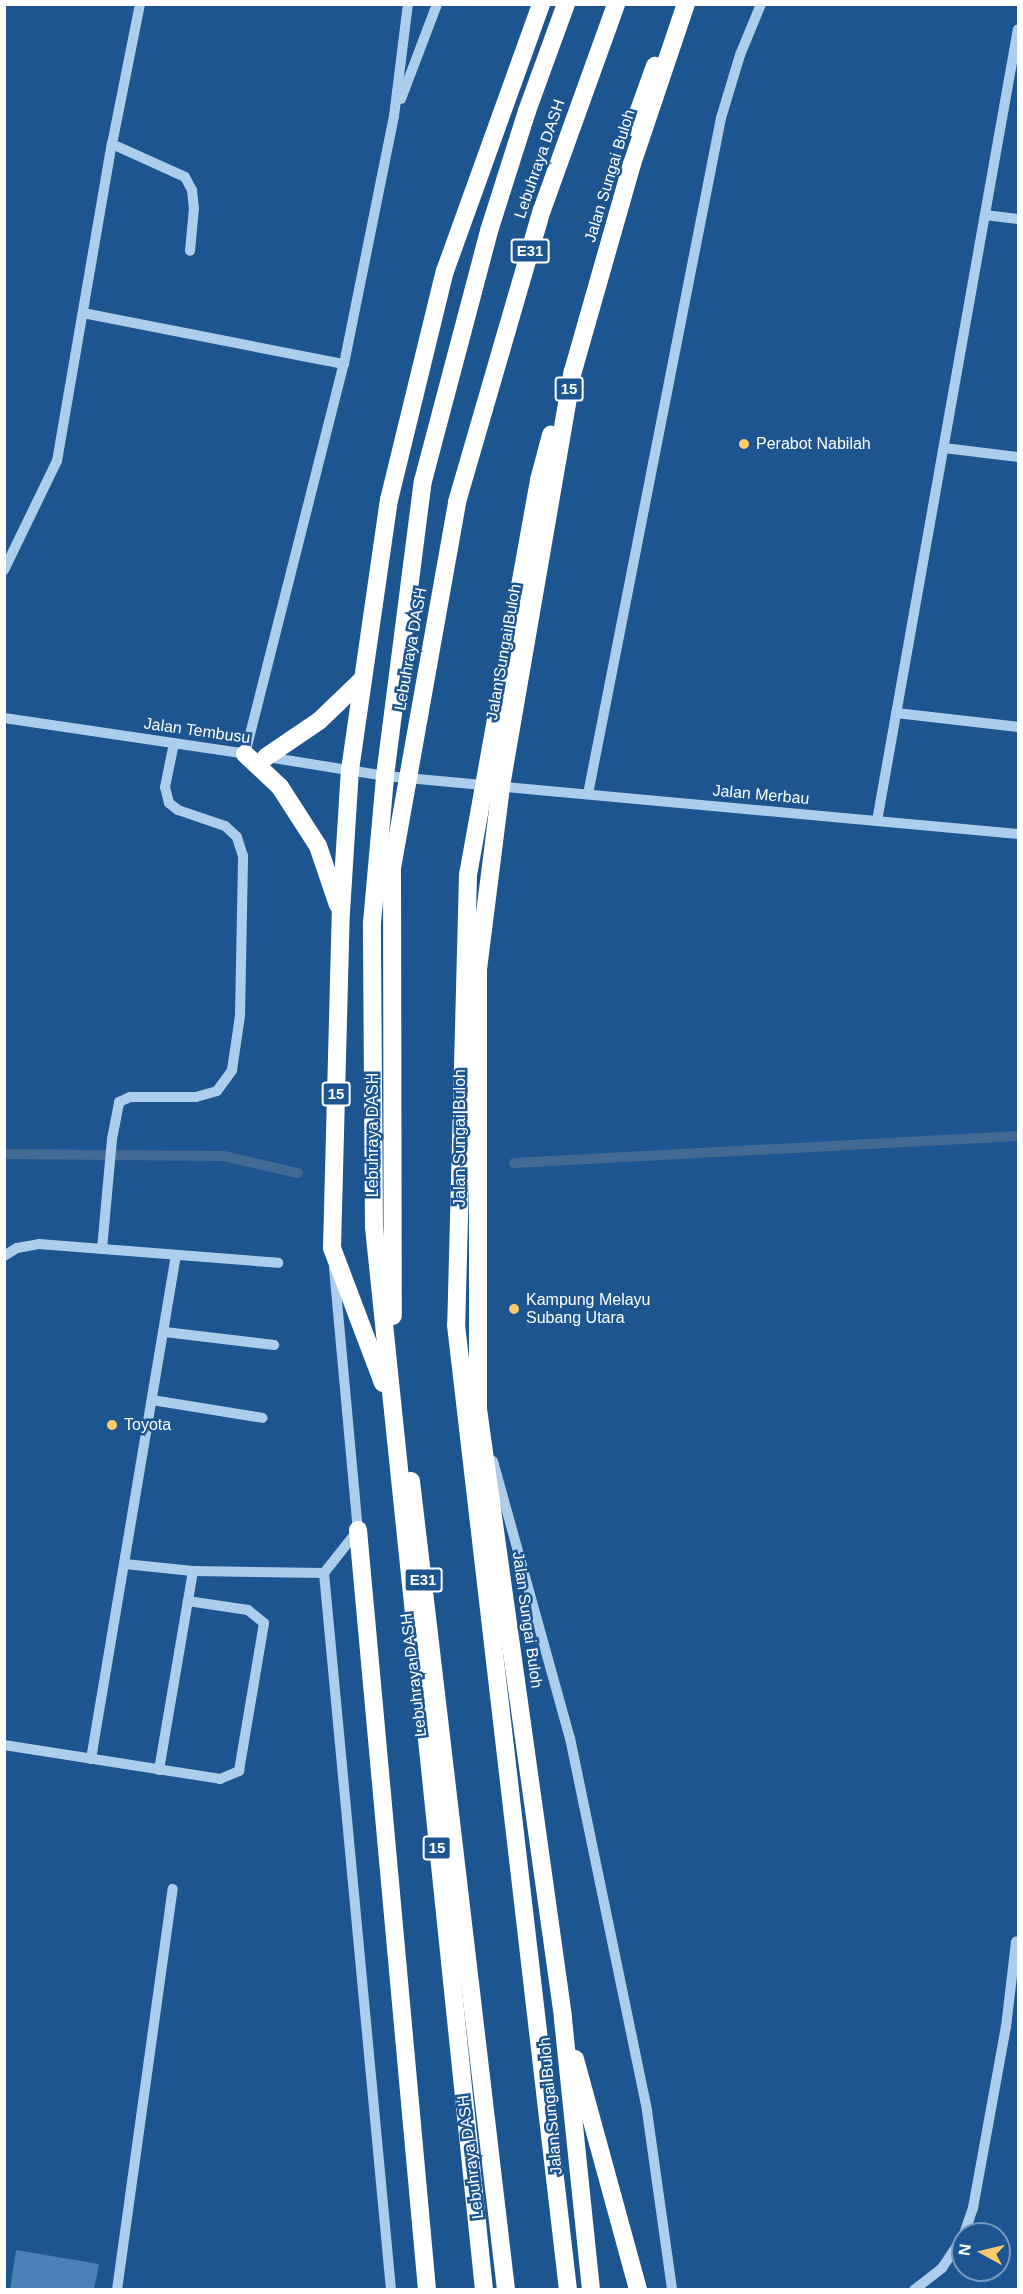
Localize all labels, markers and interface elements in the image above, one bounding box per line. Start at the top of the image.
street label: Lebuhraya DASH [511,97,569,221]
street label: Jalan Sungai Buloh [581,107,639,245]
road number: E31 [510,239,550,263]
road number: 15 [554,377,584,401]
place label: Perabot Nabilah [756,434,871,454]
marker: Perabot Nabilah [737,437,751,451]
street label: Jalan Sungai Buloh [483,582,525,722]
street label: Lebuhraya DASH [391,586,431,712]
street label: Jalan Tembusu [142,714,252,748]
street label: Jalan Merbau [712,781,810,809]
street label: Jalan Sungai Buloh [450,1069,470,1207]
street label: Lebuhraya DASH [363,1073,383,1197]
road number: 15 [321,1082,351,1106]
place label: Kampung Melayu Subang Utara [526,1290,651,1328]
marker: Kampung Melayu Subang Utara [507,1302,521,1316]
place label: Toyota [124,1415,171,1435]
marker: Toyota [105,1418,119,1432]
street label: Jalan Sungai Buloh [508,1550,546,1690]
road number: E31 [404,1568,442,1592]
street label: Lebuhraya DASH [397,1612,431,1738]
road number: 15 [422,1836,452,1860]
street label: Jalan Sungai Buloh [535,2036,567,2176]
street label: Lebuhraya DASH [454,2094,488,2220]
north arrow [951,2222,1011,2282]
text: N [955,2243,974,2257]

